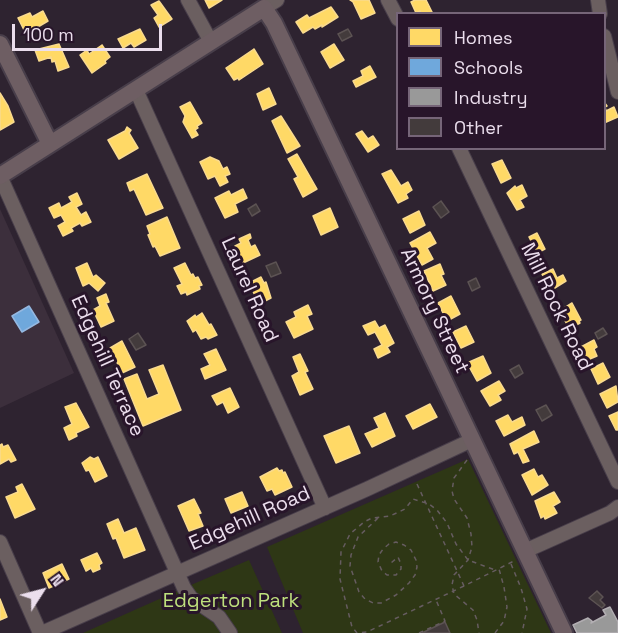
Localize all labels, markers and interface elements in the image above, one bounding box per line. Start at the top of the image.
scale bar [15,12,165,50]
legend [396,12,606,150]
text: 100 m [23,23,74,46]
text: Homes [454,26,513,49]
text: Schools [454,56,523,79]
text: Industry [454,86,527,109]
text: Other [454,116,503,139]
street label: Laurel Road [215,234,283,346]
street label: Mill Rock Road [515,239,597,375]
street label: Armory Street [394,244,474,378]
street label: Edgehill Terrace [65,292,149,440]
street label: Edgehill Road [186,482,314,556]
north arrow [12,561,72,621]
text: N [45,570,69,591]
park label: Edgerton Park [163,590,299,614]

